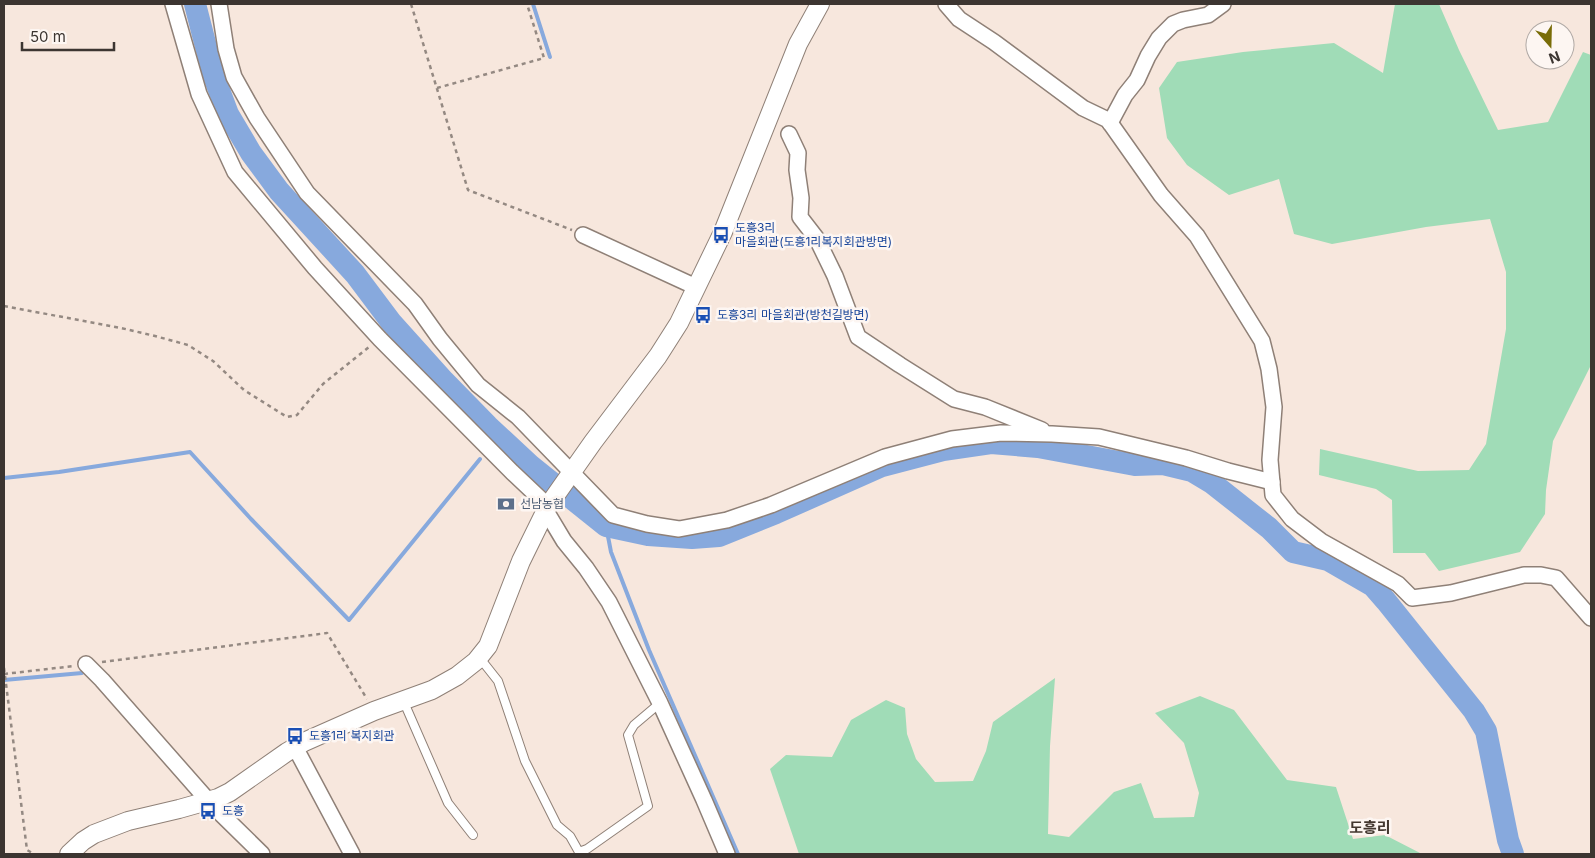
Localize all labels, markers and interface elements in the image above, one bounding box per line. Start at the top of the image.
scale bar [22,20,115,52]
north arrow [1525,20,1575,70]
text: 50 m [30,27,66,46]
text: N [1547,48,1563,67]
place label: 도흥3리 마을회관(도흥1리복지회관방면) [735,220,892,249]
bus stop icon: 도흥3리 마을회관(도흥1리복지회관방면) [711,225,731,245]
bus stop icon: 도흥3리 마을회관(방천길방면) [693,305,713,325]
place label: 도흥3리 마을회관(방천길방면) [717,307,869,322]
bank icon: 선남농협 [496,494,516,514]
place label: 선남농협 [520,496,564,511]
bus stop icon: 도흥1리 복지회관 [285,726,305,746]
place label: 도흥1리 복지회관 [309,728,395,743]
bus stop icon: 도흥 [198,801,218,821]
place label: 도흥 [222,803,244,818]
district label: 도흥리 [1349,818,1391,837]

